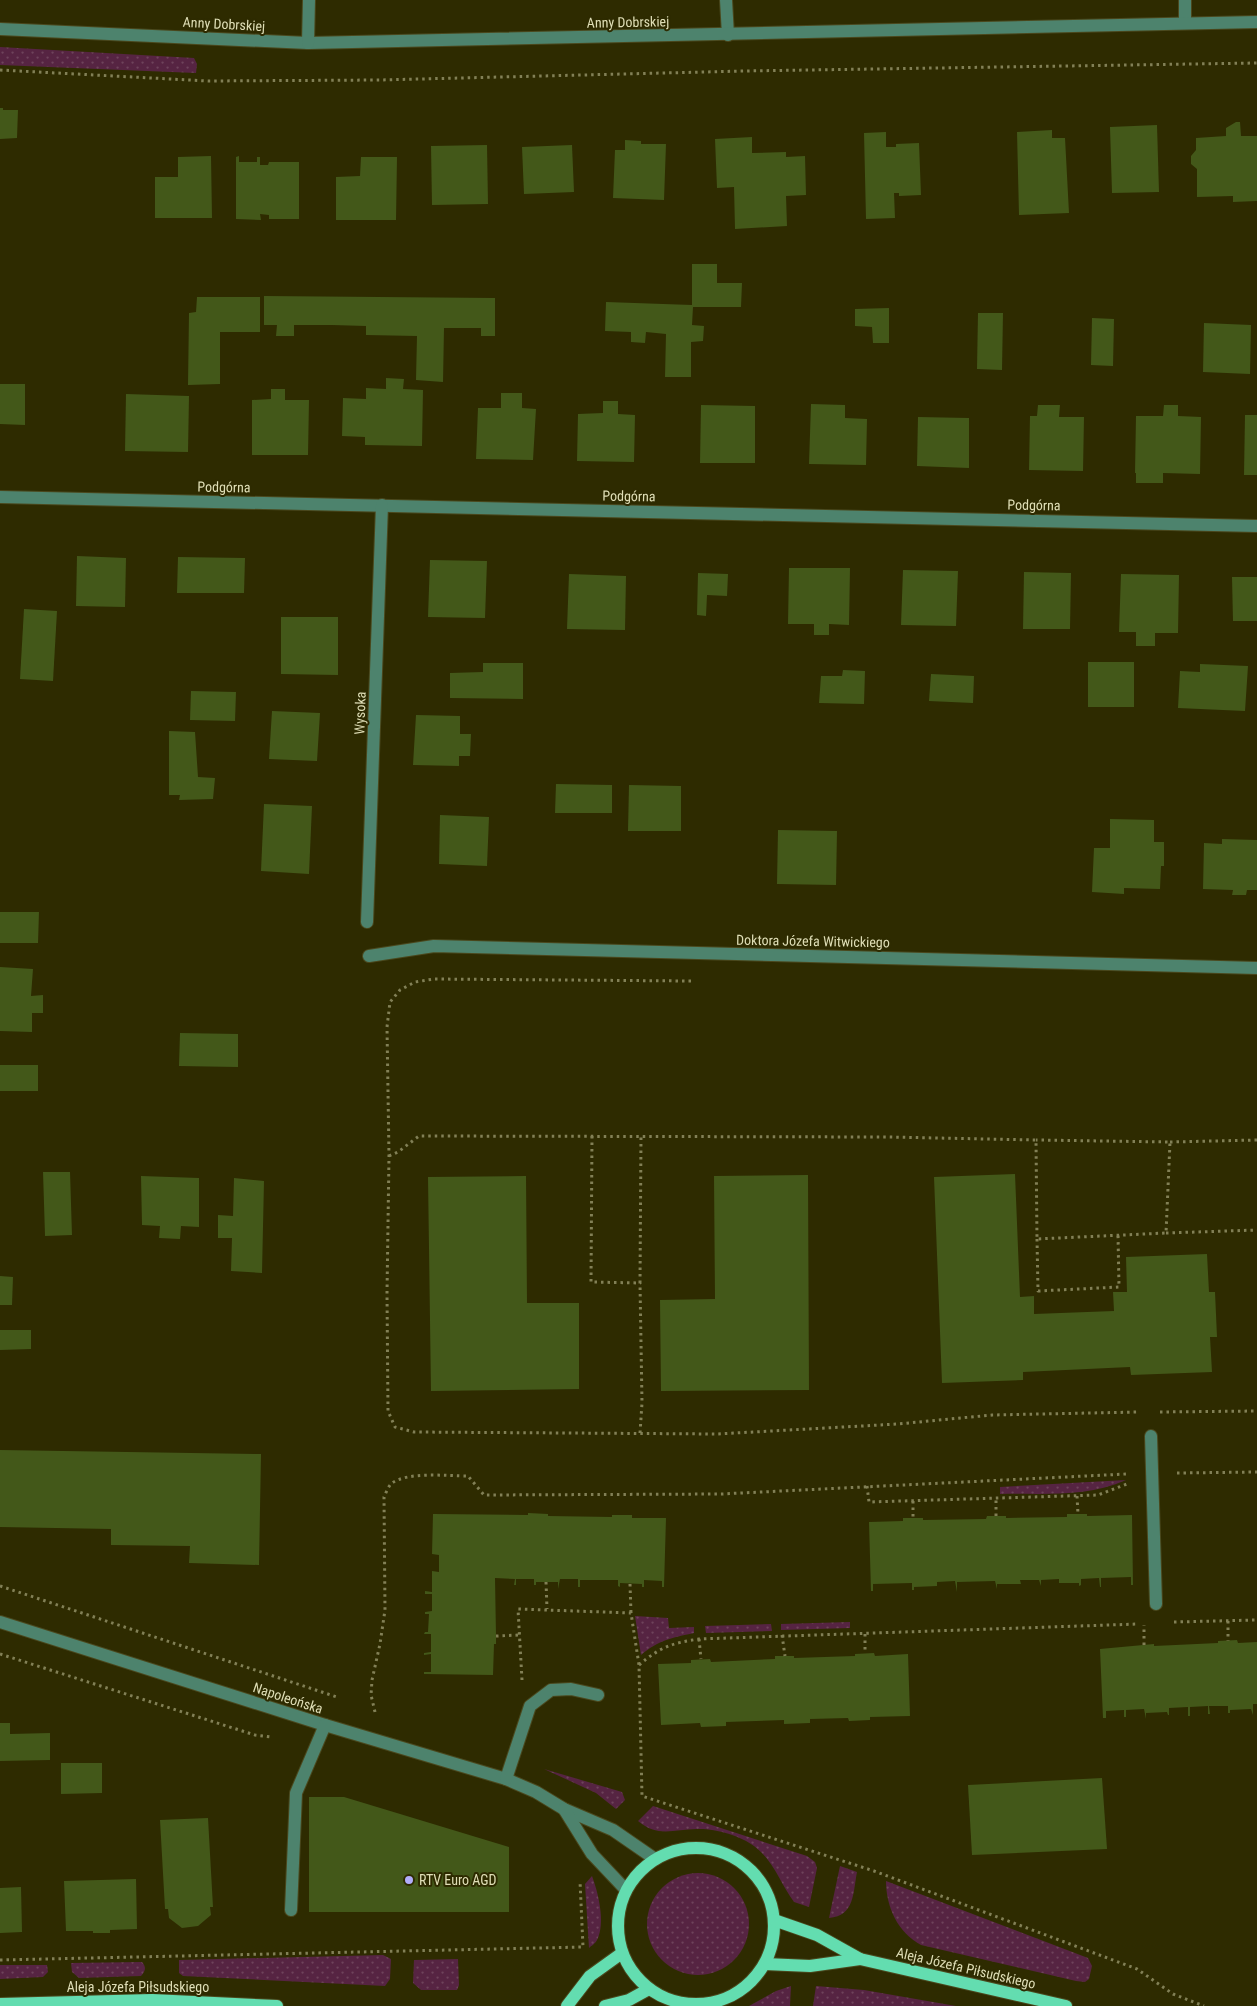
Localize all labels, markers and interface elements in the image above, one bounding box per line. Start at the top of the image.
street label: Anny Dobrskiej [587,13,669,31]
street label: Anny Dobrskiej [182,14,266,34]
street label: Podgórna [197,479,251,495]
street label: Podgórna [602,488,656,504]
street label: Podgórna [1007,497,1061,513]
street label: Wysoka [351,691,369,735]
street label: Doktora Józefa Witwickiego [736,932,890,950]
street label: Napoleońska [251,1679,325,1717]
place label: RTV Euro AGD [419,1872,497,1888]
marker: RTV Euro AGD [403,1874,415,1886]
street label: Aleja Józefa Piłsudskiego [895,1944,1037,1992]
street label: Aleja Józefa Piłsudskiego [67,1979,209,1995]

